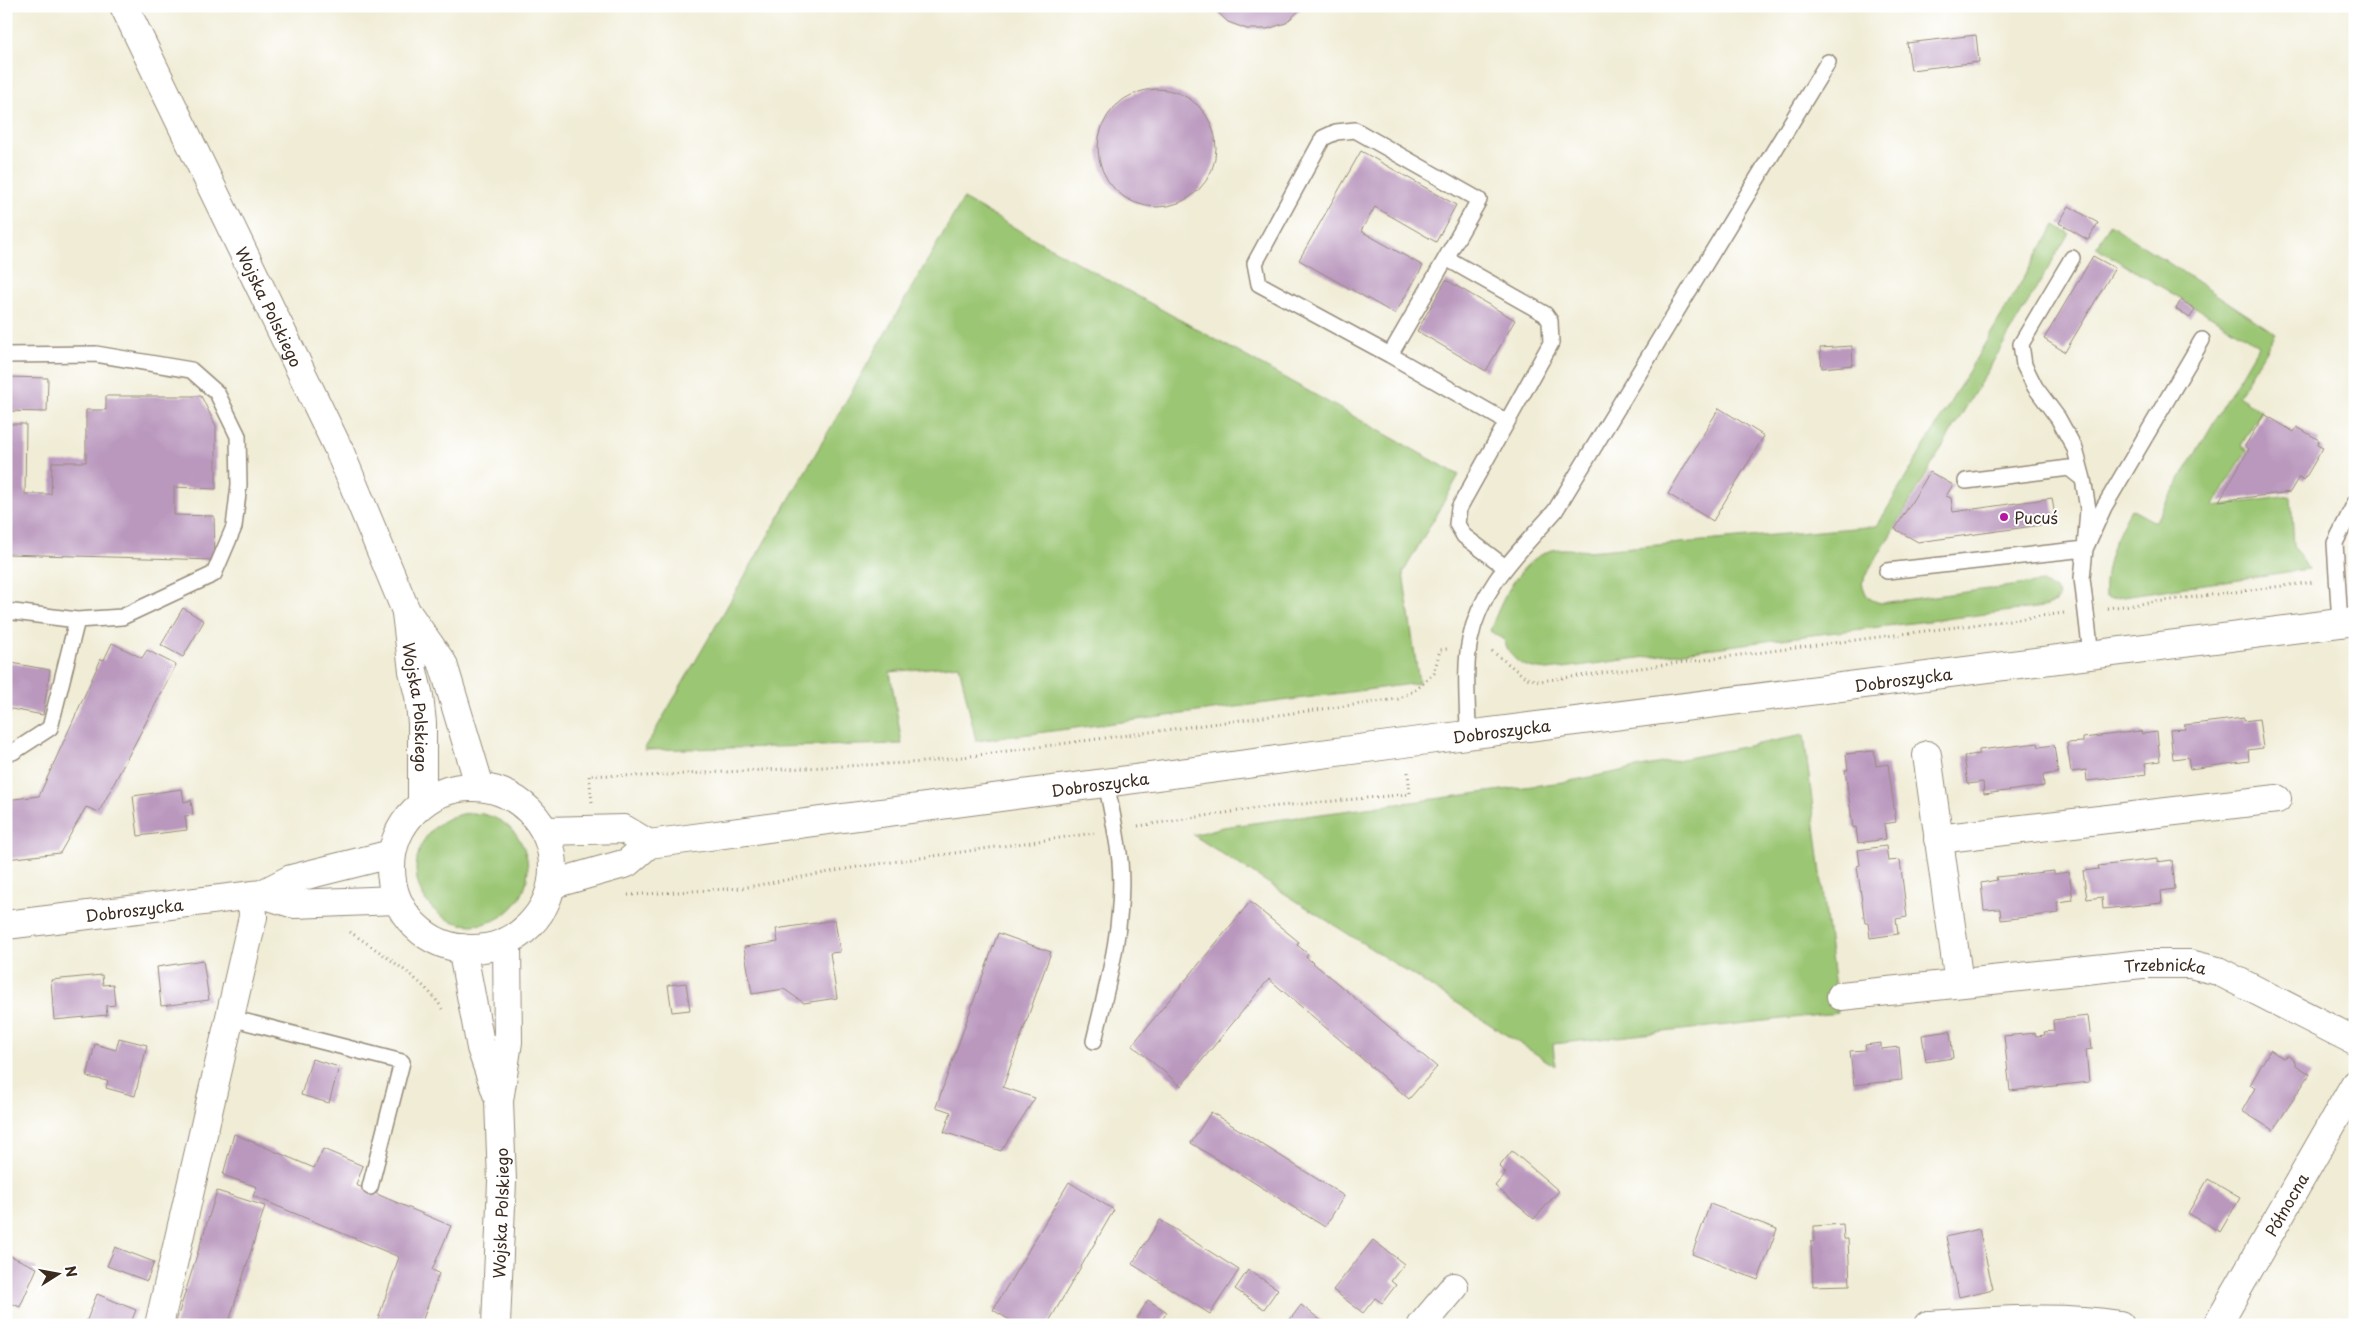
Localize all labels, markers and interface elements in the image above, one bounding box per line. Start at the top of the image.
street label: Wojska Polskiego [230,242,309,371]
place label: Pucuś [2014,505,2058,529]
marker: Pucuś [1998,511,2010,523]
street label: Wojska Polskiego [398,641,434,772]
street label: Dobroszycka [1853,661,1954,697]
street label: Dobroszycka [1451,712,1552,749]
street label: Dobroszycka [1050,765,1150,802]
street label: Dobroszycka [84,892,184,927]
street label: Trzebnicka [2123,952,2209,980]
street label: Wojska Polskiego [486,1147,514,1279]
street label: Północna [2258,1168,2314,1241]
north arrow [32,1248,82,1298]
text: N [60,1264,83,1279]

